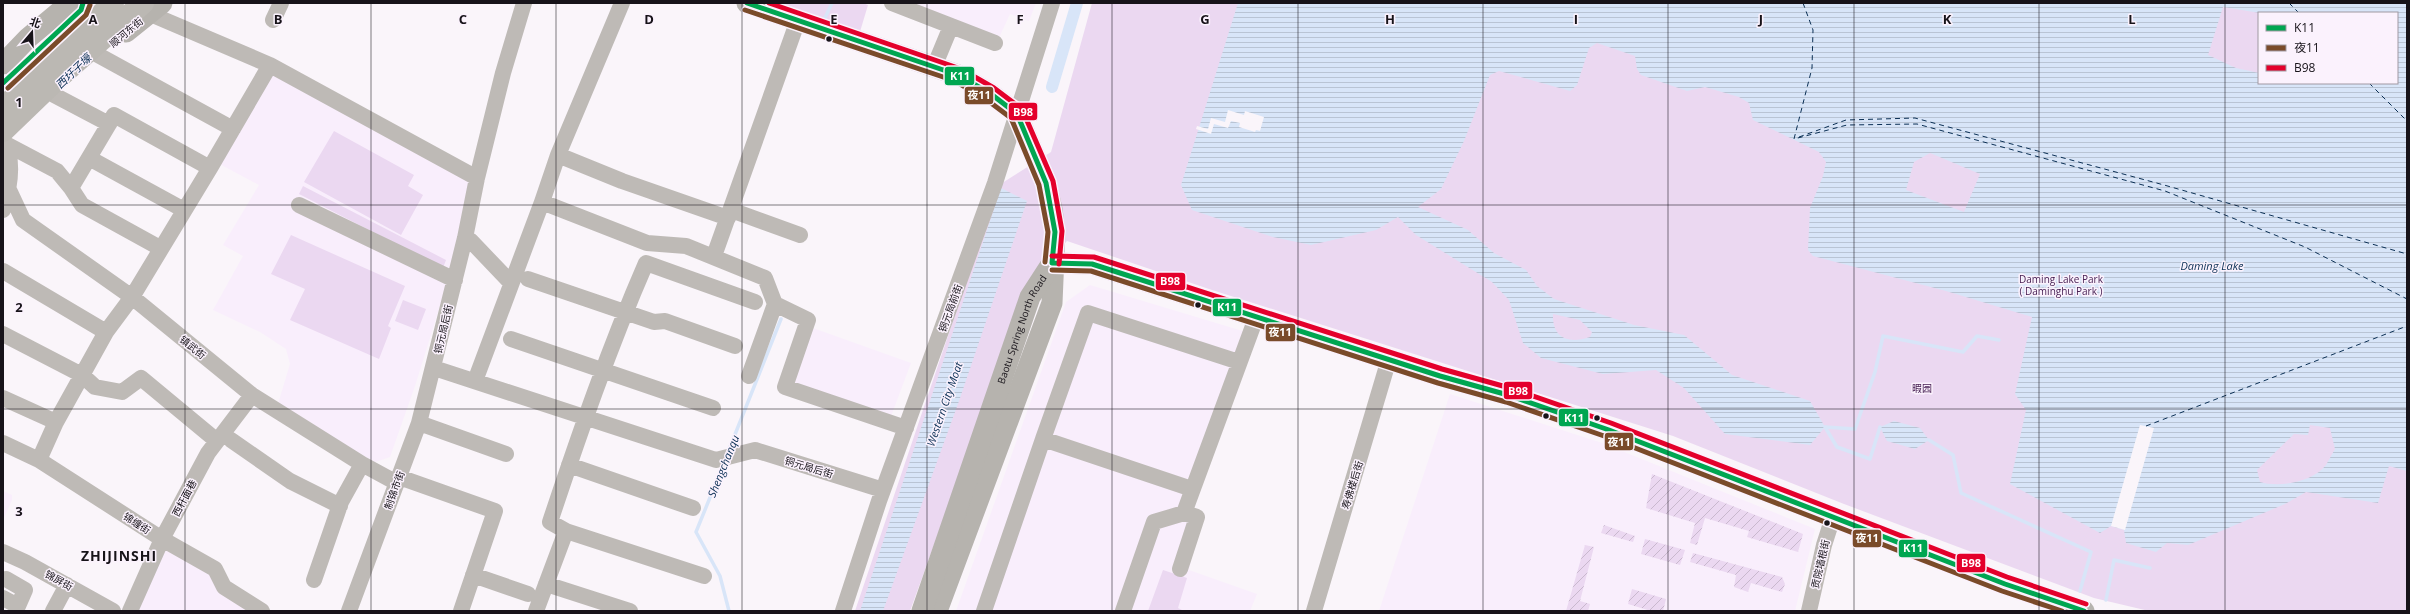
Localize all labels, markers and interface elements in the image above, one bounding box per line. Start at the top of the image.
text: A [89,10,98,28]
text: B [274,10,283,28]
text: C [459,10,467,28]
text: D [644,10,654,28]
text: E [830,10,838,28]
text: F [1016,10,1024,28]
text: G [1200,10,1210,28]
text: H [1385,10,1395,28]
text: I [1574,10,1578,28]
text: J [1758,10,1763,28]
text: K [1943,10,1952,28]
text: L [2128,10,2136,28]
north arrow [12,12,52,52]
legend [2258,12,2398,84]
text: 北 [28,13,43,31]
street label: 顺河东街 [106,14,146,50]
text: K11 [2294,19,2315,36]
unlabelled marker [824,34,834,44]
text: 夜11 [2294,39,2320,56]
water label: 西圩子壕 [52,49,95,92]
text: B98 [2294,59,2316,76]
line badge: K11 [944,66,975,86]
text: K11 [950,68,970,83]
line badge: 夜11 [964,86,994,105]
text: 夜11 [967,87,991,102]
text: 1 [15,93,23,111]
line badge: B98 [1008,102,1038,121]
text: B98 [1013,104,1033,119]
water label: Daming Lake [2180,258,2244,273]
street label: Baotu Spring North Road [994,272,1050,386]
line badge: B98 [1155,272,1186,291]
park label: Daming Lake Park ( Daminghu Park ) [2019,272,2104,298]
text: B98 [1160,273,1180,288]
street label: 铜元局前街 [935,282,965,334]
text: 2 [15,298,23,316]
line badge: K11 [1212,298,1242,317]
text: K11 [1217,299,1237,314]
unlabelled marker [1193,300,1203,310]
street label: 铜元局后街 [431,303,455,355]
line badge: 夜11 [1265,323,1296,342]
text: 夜11 [1268,324,1292,339]
street label: 镇武街 [177,332,209,362]
water label: Western City Moat [923,359,966,448]
line badge: B98 [1503,381,1533,400]
park label: 暇园 [1912,381,1932,395]
text: B98 [1508,383,1528,398]
line badge: K11 [1558,408,1589,427]
text: K11 [1564,410,1584,425]
unlabelled marker [1541,411,1551,421]
unlabelled marker [1592,413,1602,423]
line badge: 夜11 [1604,432,1634,451]
water label: Shengchanqu [704,433,742,499]
text: 夜11 [1607,434,1631,449]
street label: 铜元局后街 [783,453,835,481]
street label: 寿佛楼后街 [1338,459,1366,511]
street label: 制锦市街 [381,469,407,511]
street label: 西杆面巷 [168,477,200,519]
text: 3 [15,502,23,520]
street label: 锦缠街 [121,509,153,537]
unlabelled marker [1822,518,1832,528]
line badge: 夜11 [1852,529,1882,548]
text: 夜11 [1855,530,1879,545]
street label: 贡院墙根街 [1808,538,1832,590]
line badge: K11 [1898,539,1928,558]
text: K11 [1903,540,1923,555]
district label: ZHIJINSHI [81,546,157,565]
line badge: B98 [1956,553,1986,573]
text: B98 [1961,555,1981,570]
street label: 锦屏街 [42,567,76,593]

